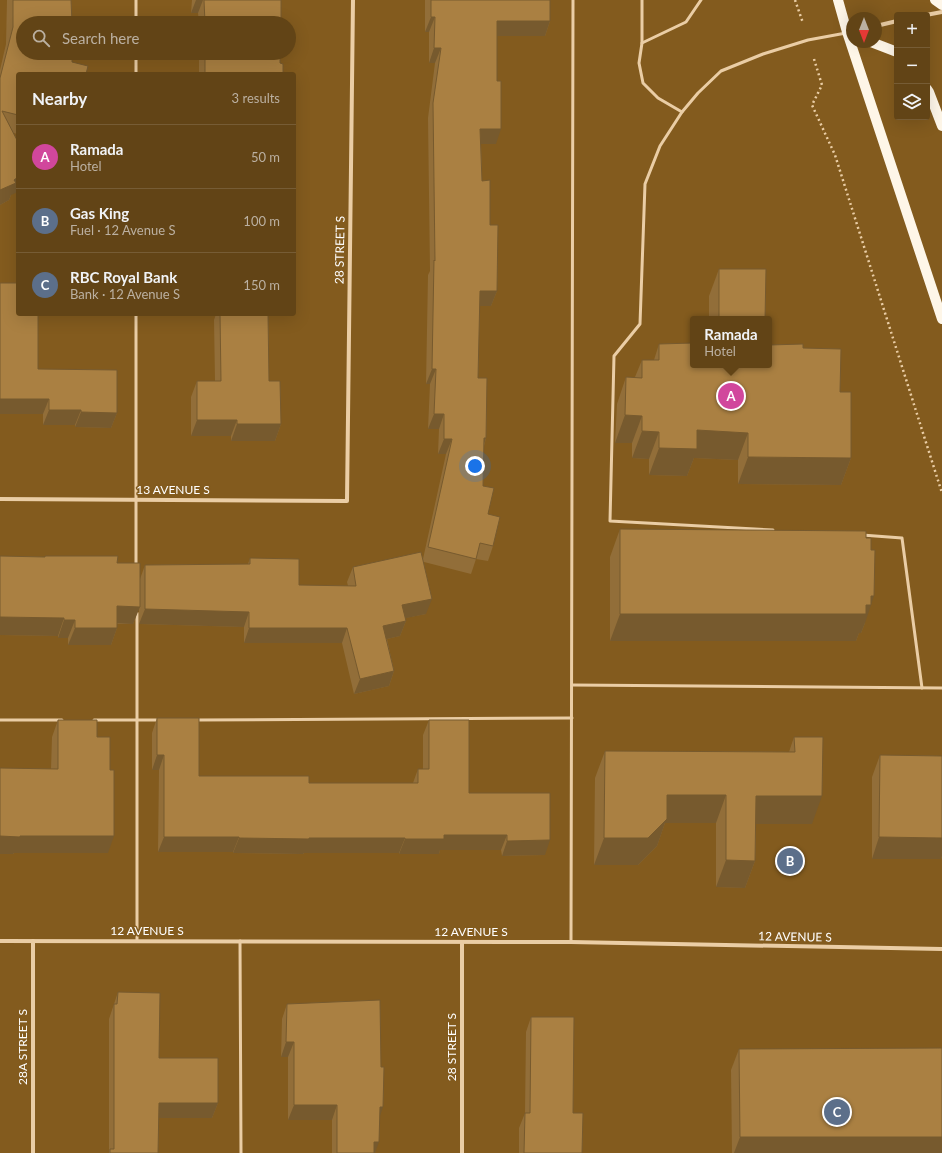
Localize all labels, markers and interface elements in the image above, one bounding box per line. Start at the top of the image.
north arrow [846,12,882,48]
map controls [894,12,930,120]
button: + [894,12,930,48]
search box [16,16,296,60]
icon: search [30,27,52,49]
text: Search here [62,29,139,47]
button: − [894,48,930,84]
button: layers [894,84,930,120]
text: Nearby [32,88,87,109]
text: 3 results [232,90,280,106]
text: Ramada [70,140,123,158]
text: A [40,149,50,165]
text: 50 m [251,149,280,165]
text: Hotel [70,158,102,174]
text: Gas King [70,204,129,222]
text: B [41,213,49,229]
text: 100 m [243,213,280,229]
street label: 28 STREET S [331,216,348,284]
text: Fuel · 12 Avenue S [70,222,175,238]
text: RBC Royal Bank [70,268,177,286]
text: C [41,277,49,293]
text: 150 m [243,277,280,293]
text: Bank · 12 Avenue S [70,286,180,302]
popup [690,316,772,368]
text: Ramada [704,325,758,343]
text: Hotel [704,343,736,359]
pin: A [718,381,744,411]
your location [465,456,485,476]
street label: 13 AVENUE S [136,482,210,497]
pin: B [777,846,803,876]
street label: 12 AVENUE S [110,923,184,938]
street label: 12 AVENUE S [434,924,508,939]
street label: 12 AVENUE S [758,928,832,945]
street label: 28A STREET S [15,1009,30,1085]
street label: 28 STREET S [444,1013,459,1081]
pin: C [824,1097,850,1127]

